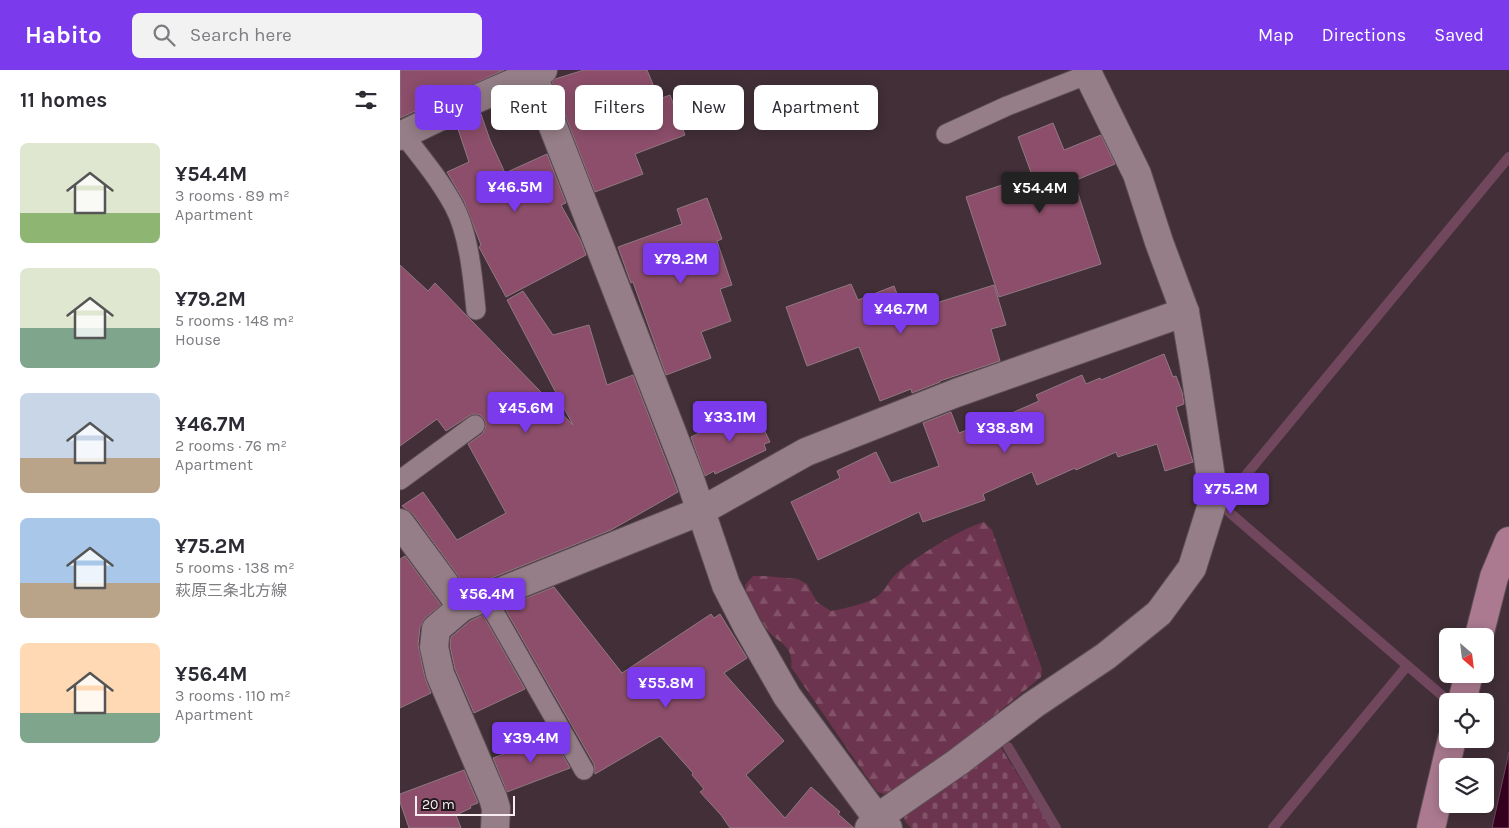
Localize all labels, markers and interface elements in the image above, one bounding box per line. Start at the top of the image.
search box [132,13,482,58]
text: Habito [25,21,102,49]
icon: search [150,21,178,49]
text: Search here [190,24,292,46]
text: Map [1258,24,1294,46]
text: Directions [1322,24,1406,46]
text: Saved [1434,24,1484,46]
chip: Buy [415,85,481,130]
chip: Rent [491,85,565,130]
chip: Filters [575,85,663,130]
chip: New [673,85,744,130]
chip: Apartment [754,85,878,130]
icon: filters [352,86,380,114]
text: 11 homes [20,88,107,112]
text: ¥54.4M [175,162,247,186]
icon: home [60,163,120,223]
pin: ¥46.5M [474,170,556,213]
pin: ¥54.4M [999,172,1081,214]
text: ¥46.5M [487,177,543,196]
text: ¥54.4M [1012,178,1068,197]
text: 3 rooms · 89 m² [175,186,290,205]
text: Apartment [175,205,253,224]
pin: ¥79.2M [640,242,722,285]
text: ¥79.2M [654,249,708,268]
text: ¥79.2M [175,287,246,311]
icon: home [60,288,120,348]
pin: ¥46.7M [860,292,942,335]
text: ¥46.7M [874,299,928,318]
text: 5 rooms · 148 m² [175,311,294,330]
text: House [175,330,221,349]
pin: ¥45.6M [485,392,567,434]
text: ¥45.6M [498,398,554,417]
pin: ¥33.1M [689,400,771,443]
text: ¥33.1M [704,407,756,426]
text: ¥46.7M [175,412,246,436]
pin: ¥38.8M [964,412,1046,454]
icon: home [60,413,120,473]
text: ¥38.8M [976,418,1034,437]
text: 2 rooms · 76 m² [175,436,287,455]
text: Apartment [175,455,253,474]
pin: ¥75.2M [1190,472,1272,515]
text: ¥75.2M [1204,479,1258,498]
text: ¥75.2M [175,534,246,558]
icon: home [60,538,120,598]
text: 5 rooms · 138 m² [175,558,295,577]
pin: ¥56.4M [446,578,528,620]
text: 萩原三条北方線 [175,581,287,600]
text: ¥56.4M [459,584,515,603]
north arrow [1439,628,1494,682]
map controls [1439,628,1494,813]
text: ¥56.4M [175,662,248,686]
icon: home [60,663,120,723]
pin: ¥55.8M [625,666,707,709]
text: ¥55.8M [638,673,694,692]
text: 3 rooms · 110 m² [175,686,291,705]
button: locate [1439,693,1494,748]
text: Apartment [175,705,253,724]
pin: ¥39.4M [490,722,572,764]
text: ¥39.4M [503,728,559,747]
button: layers [1439,758,1494,813]
scale bar [415,793,515,816]
text: 20 m [422,796,455,813]

